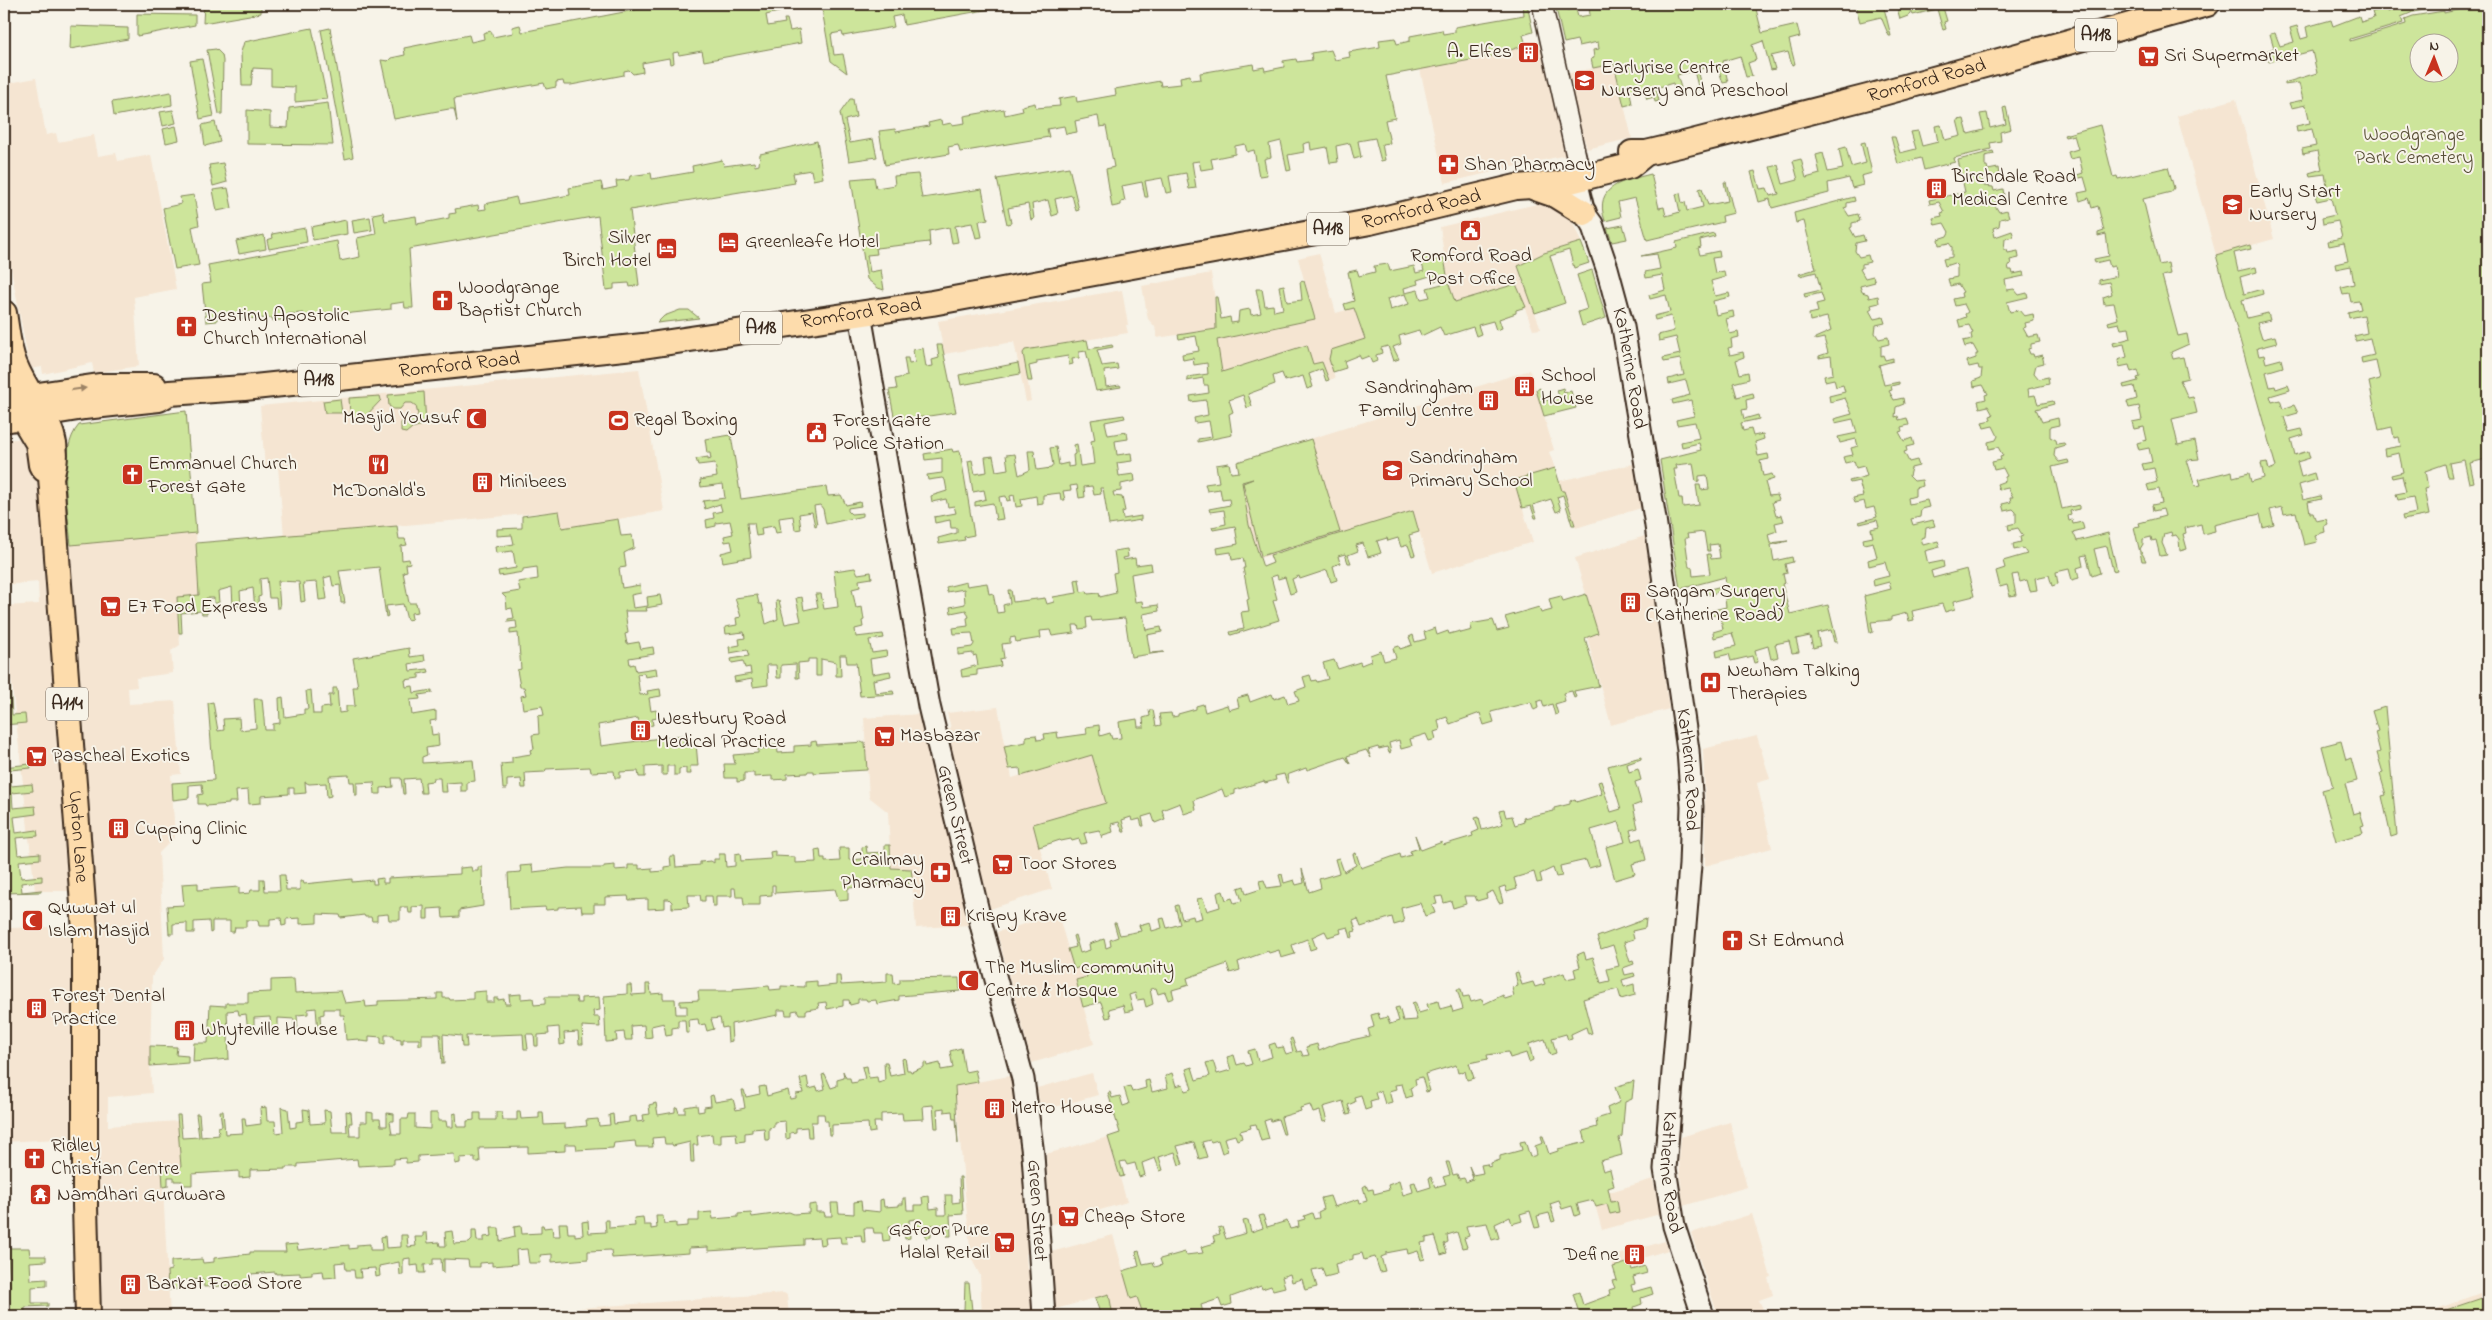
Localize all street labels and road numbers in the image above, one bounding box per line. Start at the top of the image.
road number: A118 [2075,18,2117,52]
street label: Romford Road [1864,51,1989,111]
street label: Romford Road [1360,181,1484,238]
road number: A118 [1307,212,1349,245]
street label: Romford Road [799,290,923,337]
street label: Katherine Road [1604,304,1654,431]
road number: A118 [740,312,782,344]
street label: Romford Road [398,345,521,386]
road number: A118 [298,364,340,396]
road number: A114 [46,688,88,721]
street label: Katherine Road [1668,707,1707,831]
street label: Green Street [929,762,981,868]
street label: Upton Lane [60,789,96,884]
street label: Katherine Road [1650,1110,1690,1237]
street label: Green Street [1019,1159,1055,1263]

